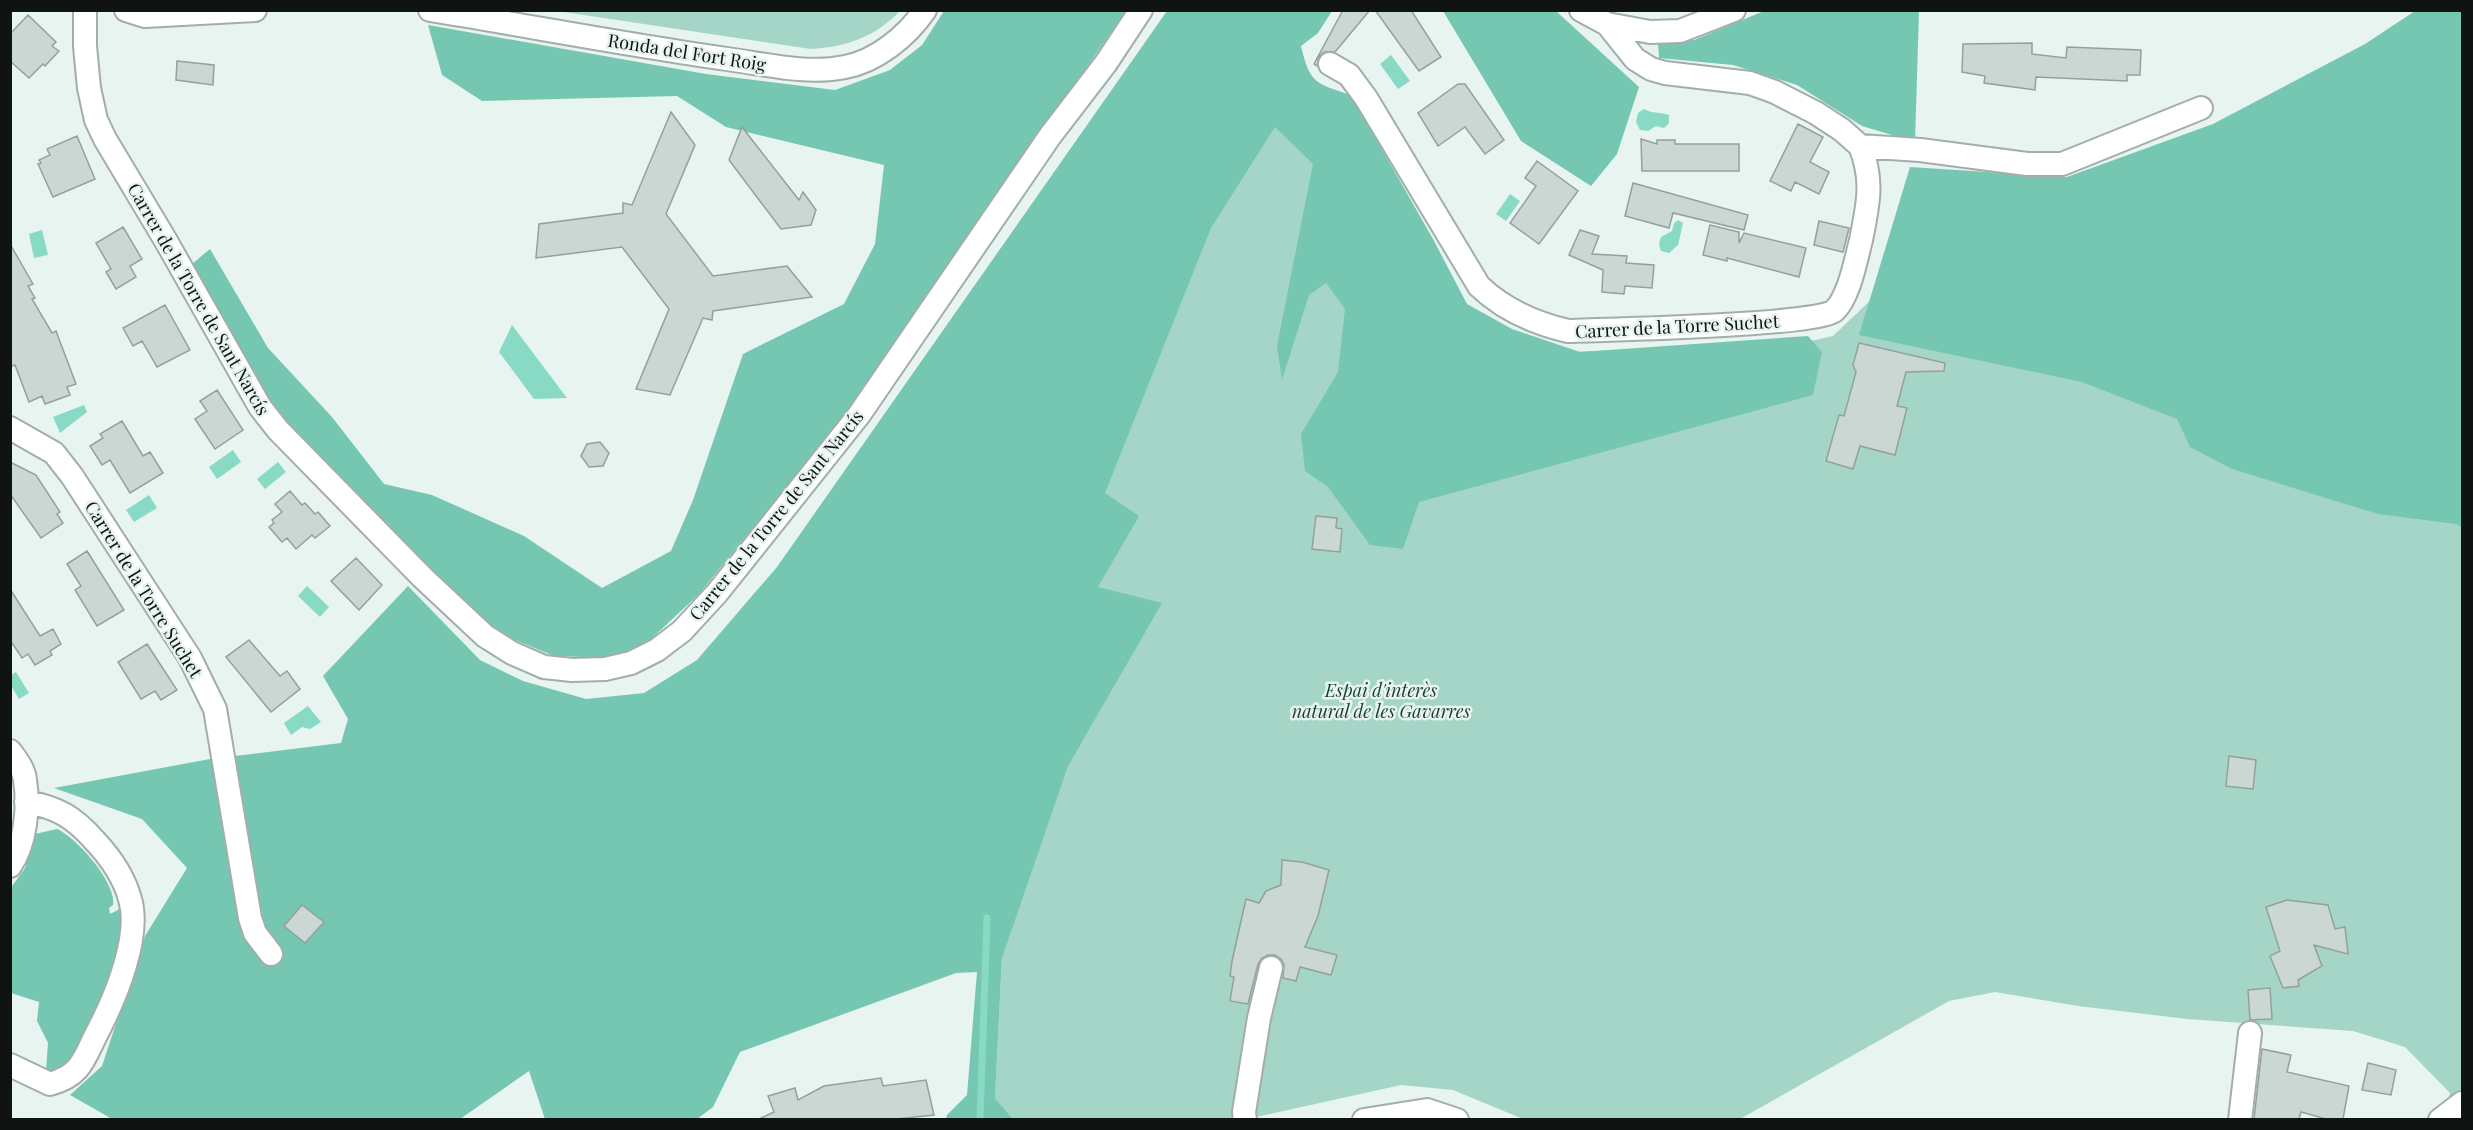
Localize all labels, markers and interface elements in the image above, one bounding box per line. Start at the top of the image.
street label: Ronda del Fort Roig [606,28,768,76]
street label: Carrer de la Torre de Sant Narcís [123,179,275,419]
street label: Carrer de la Torre Suchet [1574,309,1780,343]
street label: Carrer de la Torre de Sant Narcís [684,405,868,625]
street label: Carrer de la Torre Suchet [80,496,209,682]
park label: Espai d'interès natural de les Gavarres [1292,678,1470,723]

